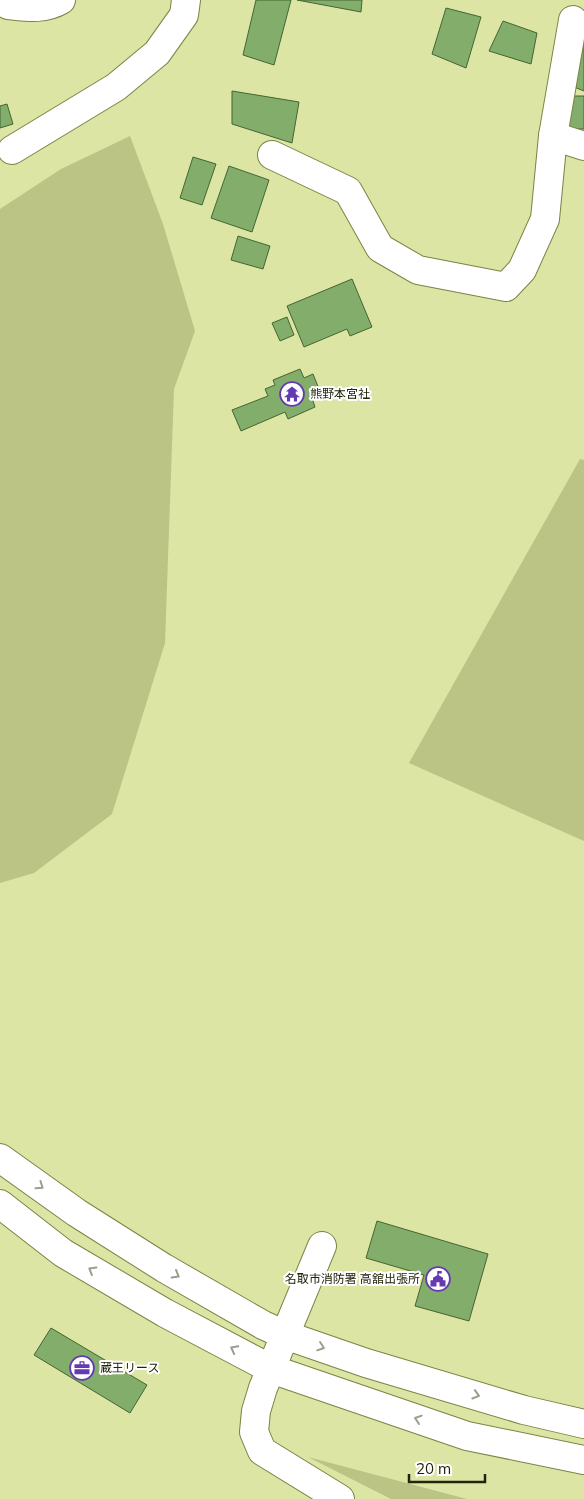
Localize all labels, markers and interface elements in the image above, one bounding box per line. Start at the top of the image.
temple icon: 熊野本宮社 [279,381,305,407]
place label: 熊野本宮社 [310,386,370,401]
one-way arrow [34,1181,43,1189]
one-way arrow [89,1266,98,1276]
public building icon: 名取市消防署 高舘出張所 [425,1266,451,1292]
one-way arrow [171,1268,180,1278]
place label: 名取市消防署 高舘出張所 [285,1271,420,1286]
one-way arrow [316,1341,325,1351]
one-way arrow [230,1345,239,1355]
office icon: 蔵王リース [69,1355,95,1381]
place label: 蔵王リース [100,1360,159,1375]
one-way arrow [472,1390,480,1400]
one-way arrow [414,1415,423,1425]
scale bar [409,1452,485,1484]
text: 20 m [416,1459,451,1478]

